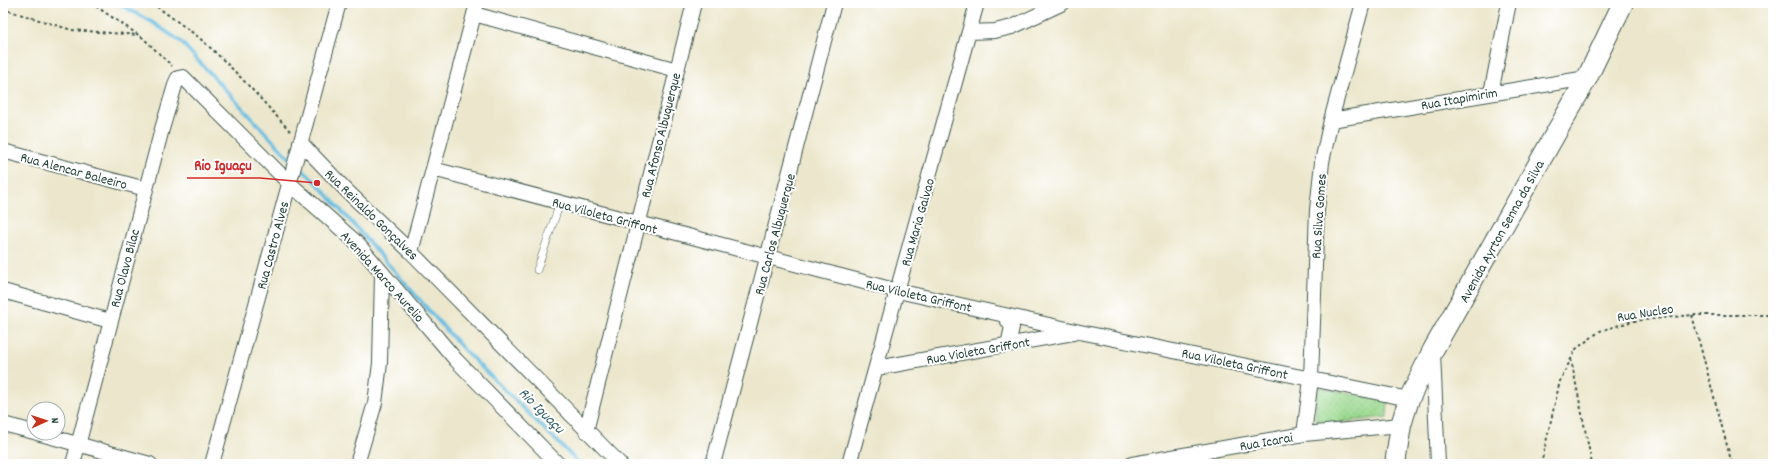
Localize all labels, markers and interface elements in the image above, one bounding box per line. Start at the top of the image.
street label: Rua Afonso Albuquerque [637,71,687,200]
street label: Rua Itapimirim [1420,83,1499,117]
street label: Rua Alencar Baleeiro [18,148,129,196]
callout: Rio Iguaçu [187,151,260,178]
text: Rio Iguaçu [194,156,252,178]
street label: Avenida Ayrton Senna da Silva [1455,157,1551,307]
street label: Rua Reinaldo Gonçalves [319,165,422,266]
street label: Rua Carlos Albuquerque [750,172,802,298]
street label: Rua Silva Gomes [1307,173,1333,259]
street label: Rua Maria Galvao [897,176,941,269]
street label: Rua Viloleta Griffont [550,193,659,241]
street label: Rua Castro Alves [253,199,295,292]
street label: Rua Olavo Bilac [106,227,146,310]
street label: Avenida Marco Aurelio [335,227,428,328]
street label: Rua Viloleta Griffont [864,275,973,319]
street label: Rua Nucleo [1616,300,1675,328]
street label: Rua Violeta Griffont [925,333,1032,371]
street label: Rua Viloleta Griffont [1180,344,1290,386]
water label: Rio Iguaçu [513,383,570,441]
north arrow [26,401,66,441]
text: N [46,417,62,424]
street label: Rua Icarai [1238,428,1295,457]

